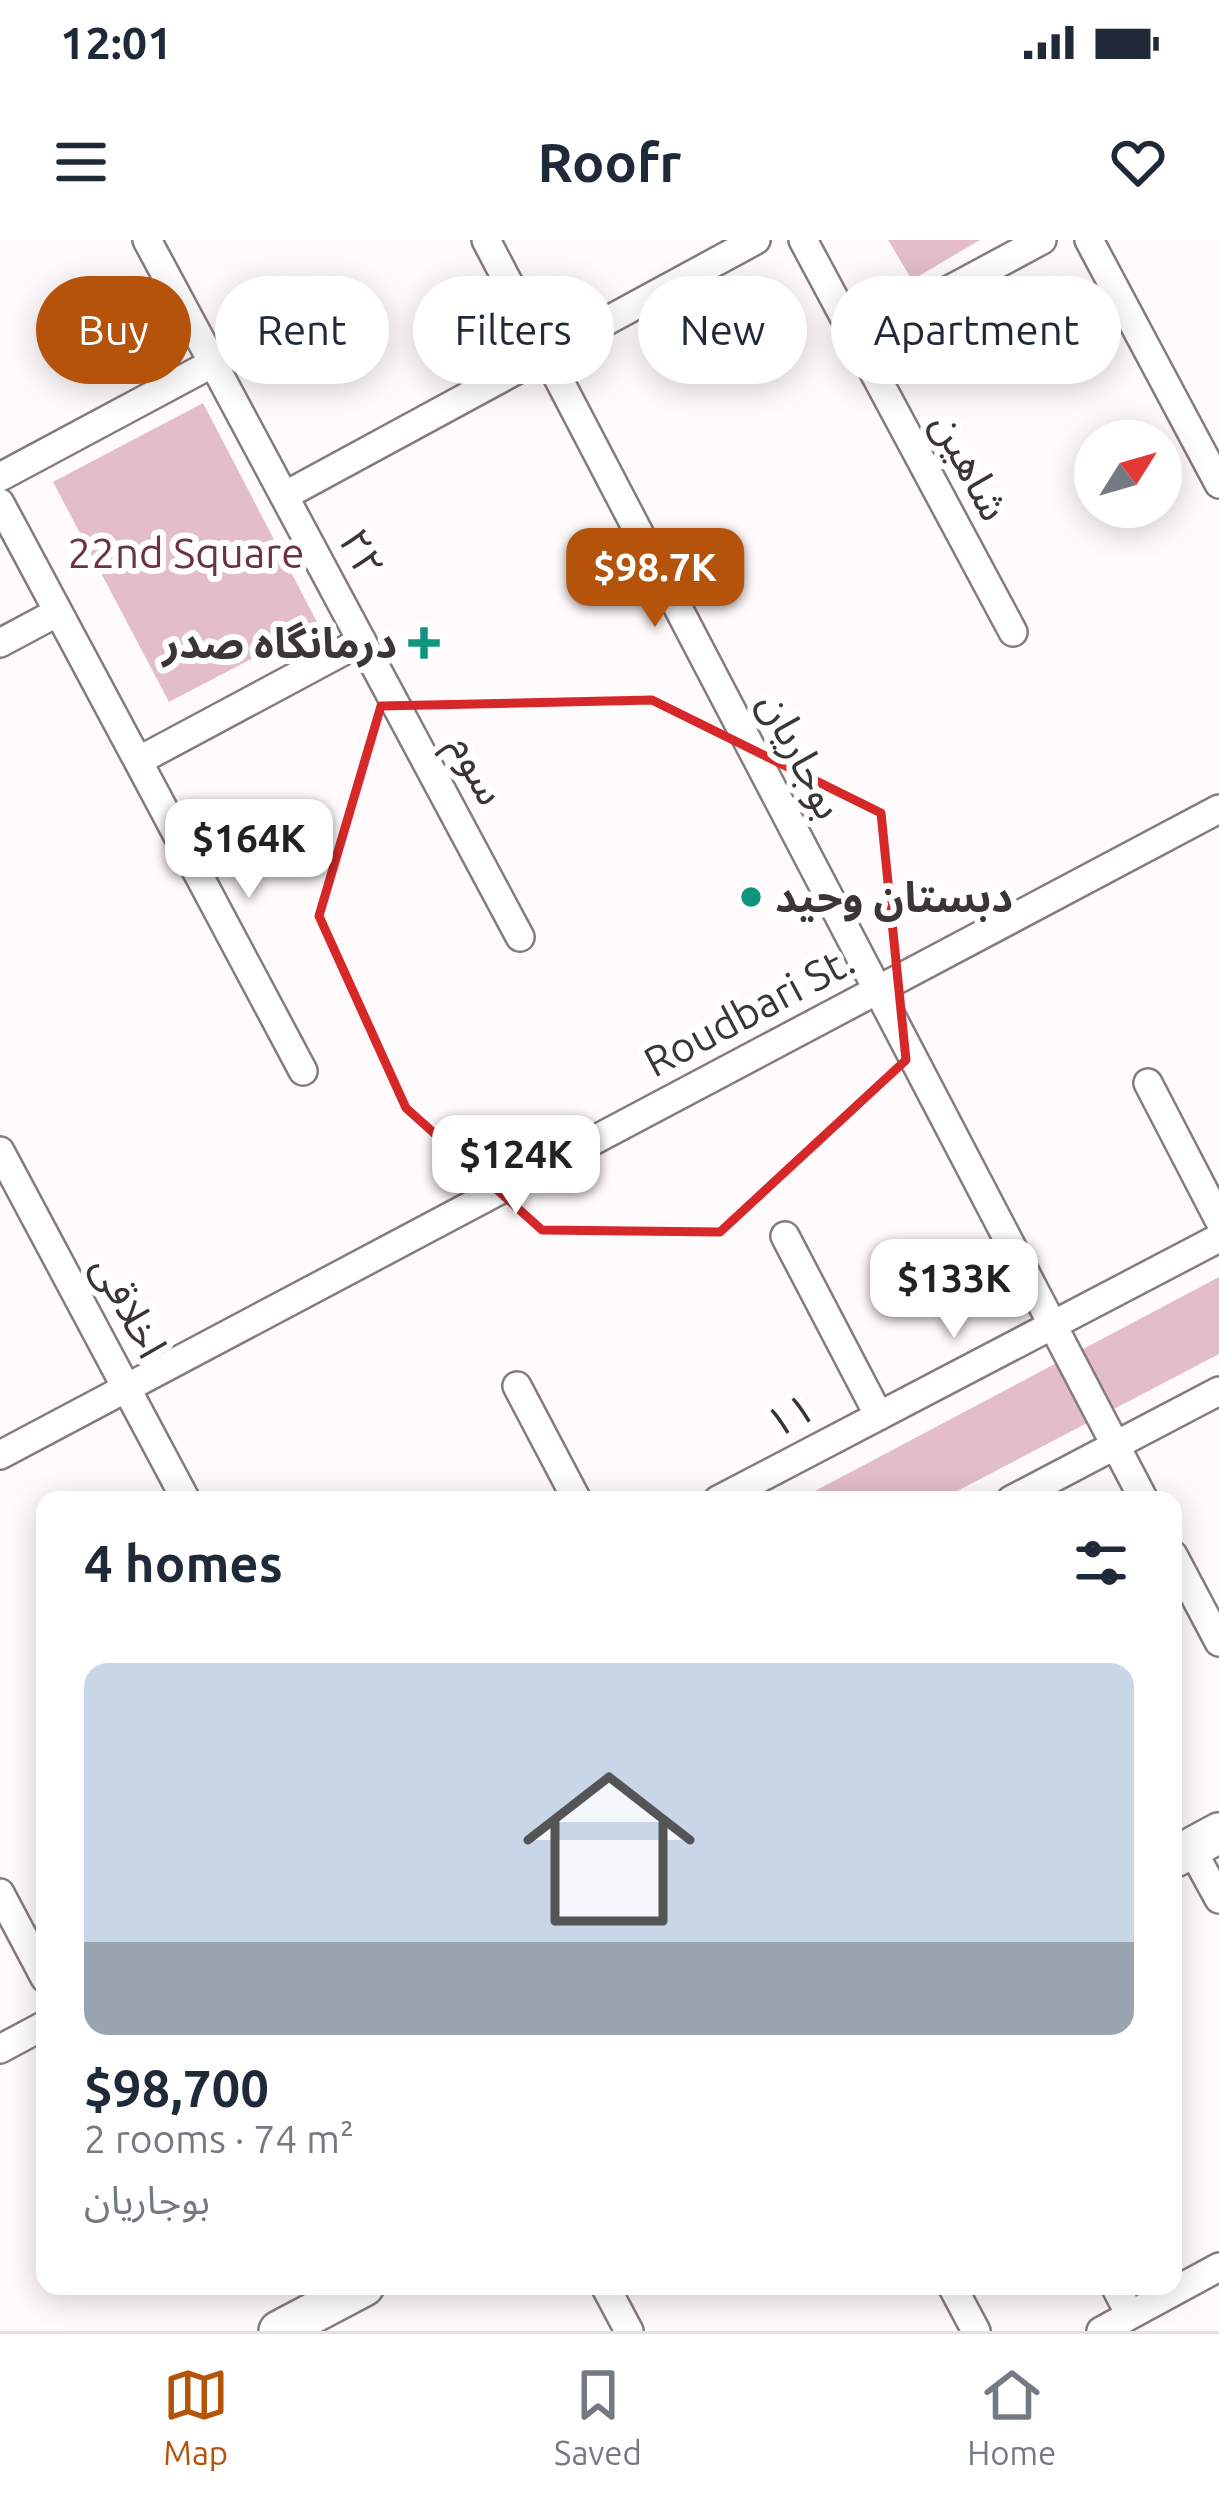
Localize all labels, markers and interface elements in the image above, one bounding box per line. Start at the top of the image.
text: 12:01 [60,17,173,68]
icon: menu [48,129,114,195]
icon: heart [1105,129,1171,195]
text: Roofr [538,132,681,192]
chip: Buy [36,276,191,384]
chip: Rent [215,276,389,384]
chip: Filters [413,276,614,384]
chip: New [638,276,807,384]
chip: Apartment [831,276,1121,384]
street label: شاهین [922,404,1019,529]
north arrow [1074,420,1182,528]
map controls [1074,420,1182,528]
street label: ۲۲ [330,521,394,585]
pin: $98.7K [557,528,753,630]
park label: 22nd Square [68,529,304,576]
text: $98.7K [593,545,717,588]
place label: درمانگاه صدر [160,619,397,668]
marker: درمانگاه صدر [408,627,440,659]
street label: بوجاریان [749,684,854,827]
street label: سوم [433,725,516,816]
pin: $164K [165,799,333,901]
text: $164K [192,816,306,859]
place label: دبستان وحید [775,873,1013,922]
marker: دبستان وحید [738,884,764,910]
street label: Roudbari St. [636,936,862,1085]
pin: $124K [432,1115,600,1217]
text: $124K [459,1132,573,1175]
pin: $133K [870,1239,1038,1341]
street label: اخلاقی [82,1246,177,1366]
text: $133K [897,1256,1011,1299]
street label: ۱۱ [758,1383,822,1447]
icon: filters [1068,1530,1134,1596]
text: 4 homes [84,1534,283,1592]
icon: home [501,1741,717,1957]
text: $98,700 [84,2059,269,2117]
text: 2 rooms · 74 m² [84,2117,354,2160]
text: بوجاریان [84,2178,210,2221]
tab: Map [163,2362,229,2471]
tab: Saved [554,2362,642,2471]
tab: Home [967,2362,1056,2471]

